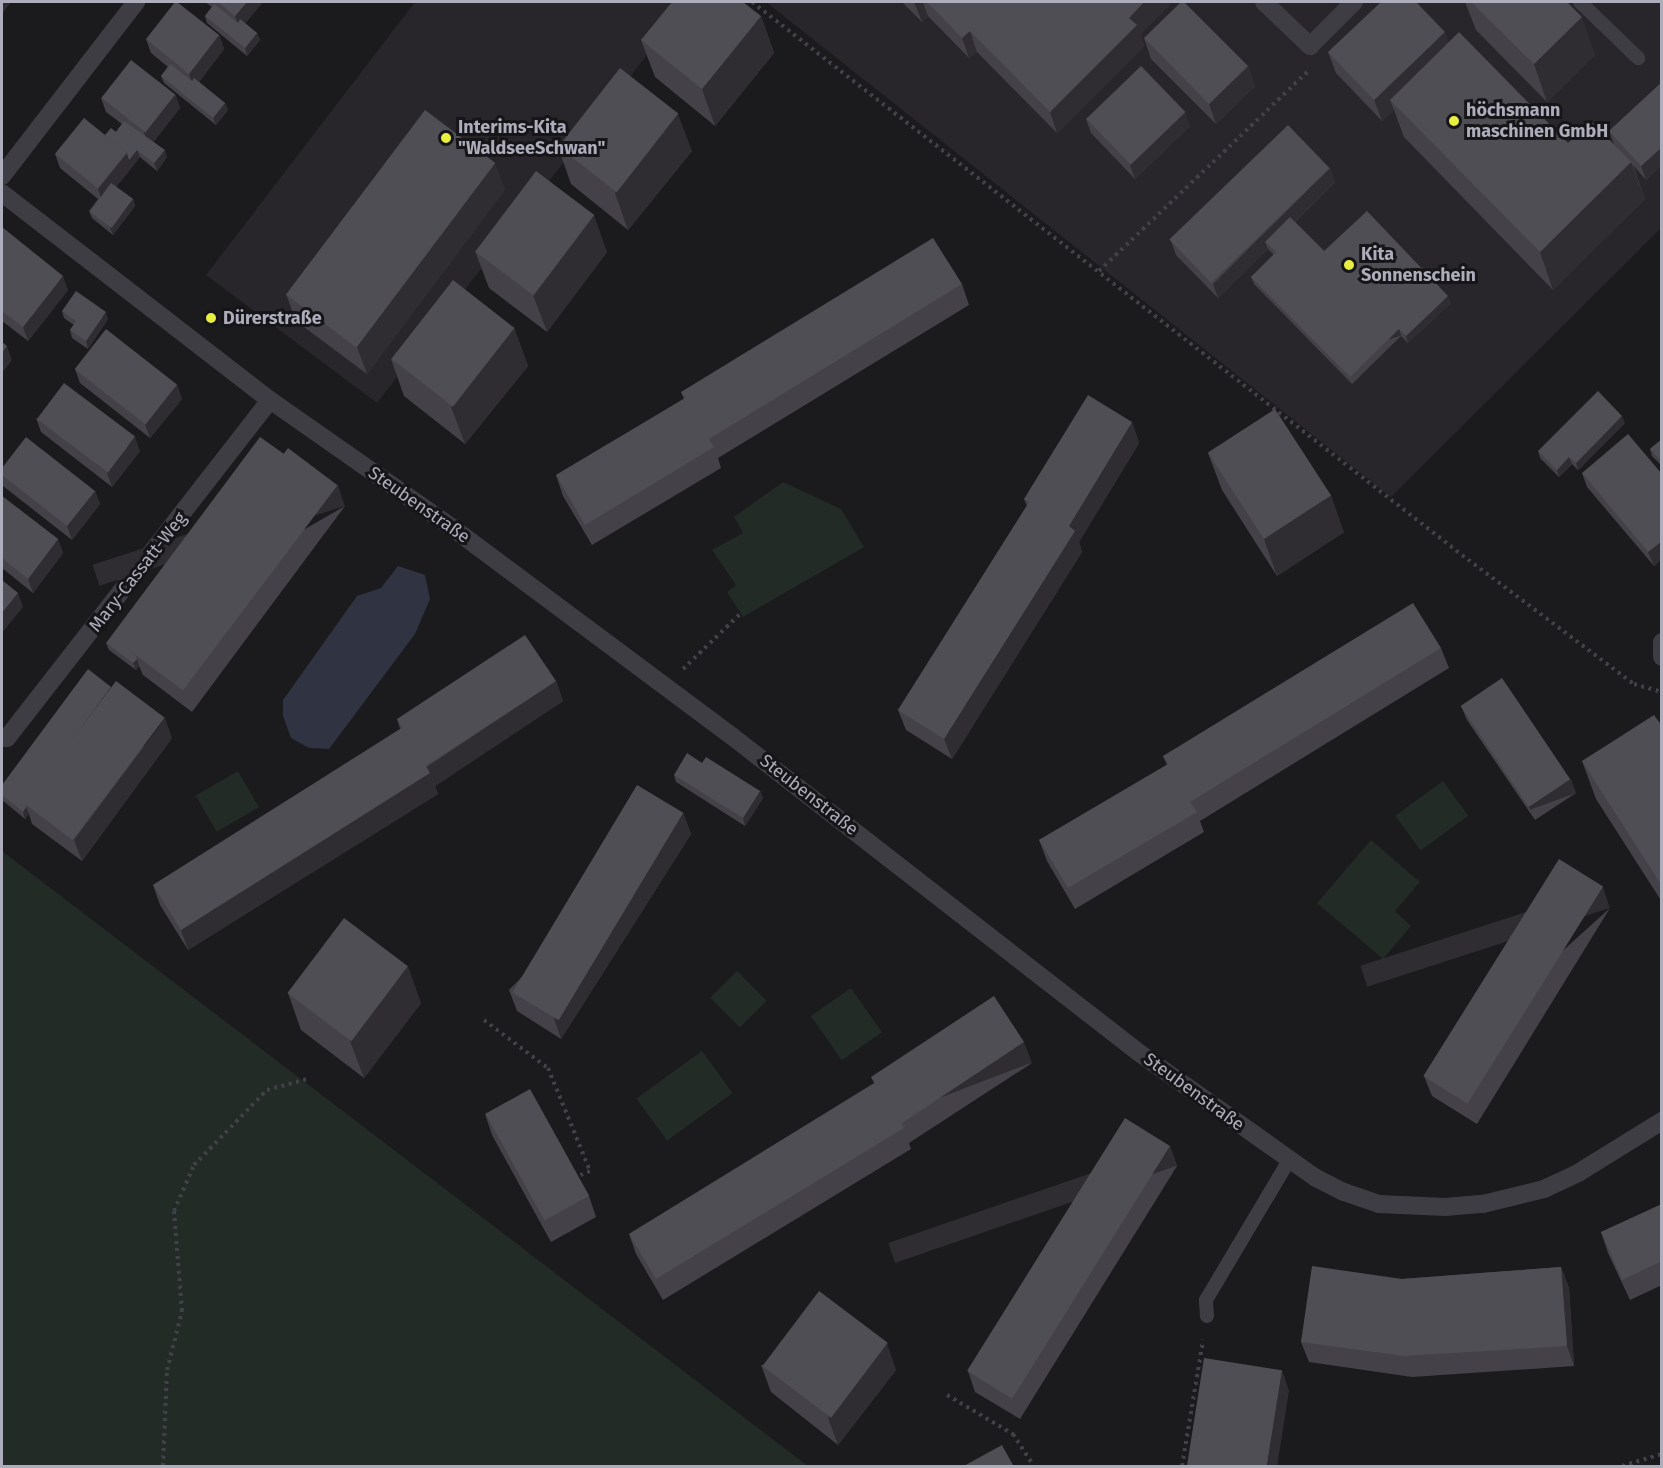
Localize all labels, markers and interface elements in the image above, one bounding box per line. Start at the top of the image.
place label: höchsmann maschinen GmbH [1466,100,1608,142]
marker: höchsmann maschinen GmbH [1447,114,1461,128]
place label: Interims-Kita "WaldseeSchwan" [458,117,605,160]
marker: Interims-Kita "WaldseeSchwan" [439,131,453,145]
place label: Kita Sonnenschein [1361,244,1476,286]
marker: Kita Sonnenschein [1342,258,1356,272]
place label: Dürerstraße [223,307,322,329]
marker: Dürerstraße [204,311,218,325]
street label: Steubenstraße [364,462,474,548]
street label: Mary-Cassatt-Weg [85,508,191,636]
street label: Steubenstraße [756,750,862,840]
street label: Steubenstraße [1140,1048,1248,1136]

